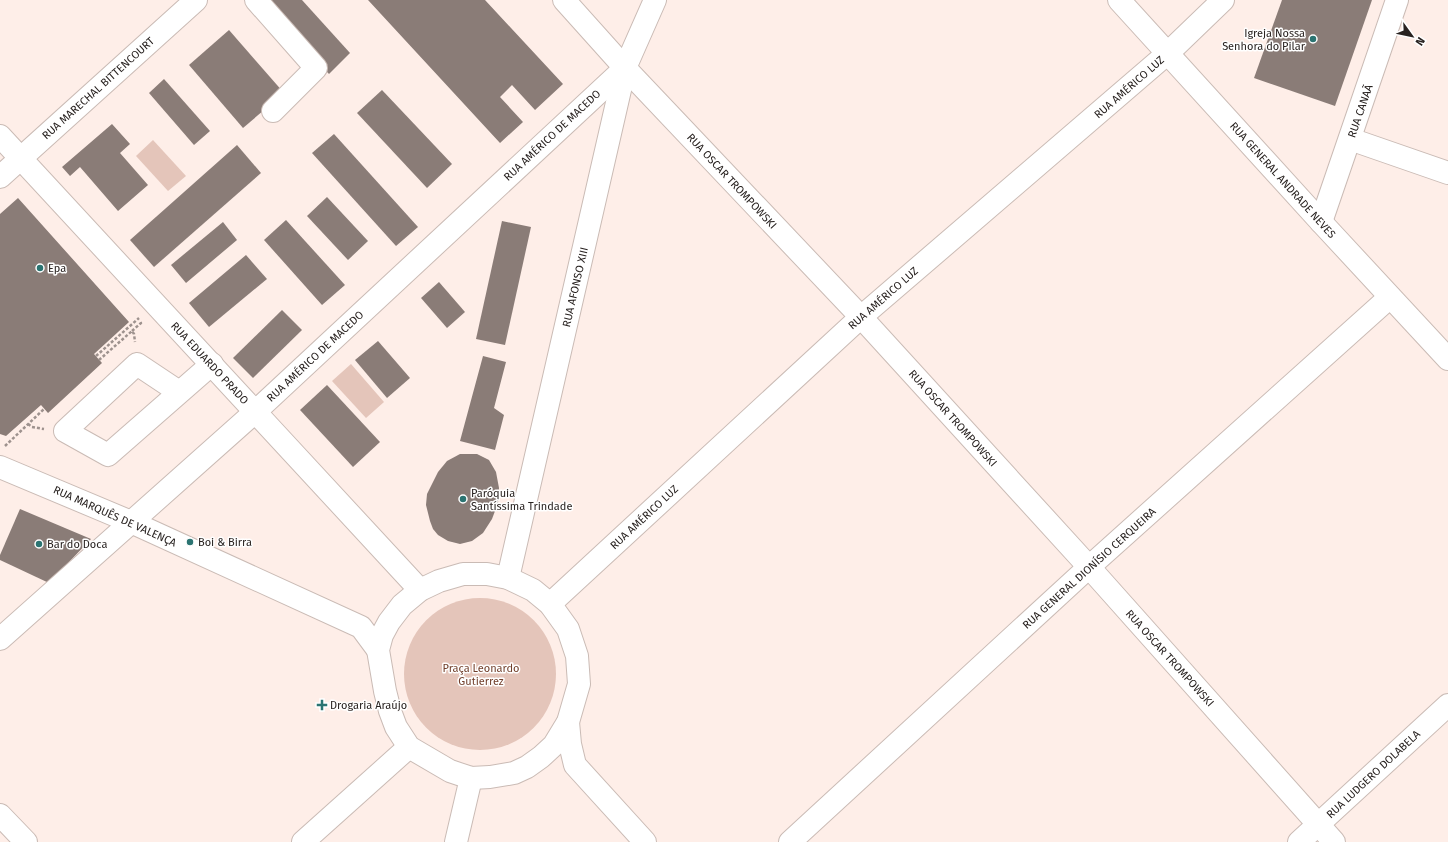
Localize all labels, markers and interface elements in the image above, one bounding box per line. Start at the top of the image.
north arrow [1392,16,1432,56]
place label: Igreja Nossa Senhora do Pilar [1222,27,1306,53]
street label: RUA MARECHAL BITTENCOURT [40,34,157,142]
marker: Igreja Nossa Senhora do Pilar [1308,34,1318,44]
text: N [1413,35,1427,48]
street label: RUA AMÉRICO LUZ [1091,53,1167,121]
street label: RUA CANAÃ [1345,82,1376,140]
street label: RUA AMÉRICO DE MACEDO [501,86,603,184]
street label: RUA GENERAL ANDRADE NEVES [1227,120,1338,241]
street label: RUA OSCAR TROMPOWSKI [684,131,779,232]
street label: RUA AFONSO XIII [560,246,591,328]
place label: Epa [48,262,66,275]
marker: Epa [35,263,45,273]
street label: RUA AMÉRICO LUZ [845,264,921,332]
street label: RUA AMÉRICO DE MACEDO [264,307,366,405]
street label: RUA EDUARDO PRADO [168,320,251,407]
street label: RUA OSCAR TROMPOWSKI [906,367,999,469]
street label: RUA AMÉRICO LUZ [607,482,681,552]
street label: RUA MARQUÊS DE VALENÇA [51,483,179,550]
place label: Paróquia Santíssima Trindade [471,487,572,513]
marker: Paróquia Santíssima Trindade [458,494,468,504]
street label: RUA GENERAL DIONÍSIO CERQUEIRA [1019,504,1159,632]
place label: Boi & Birra [198,536,252,549]
marker: Boi & Birra [185,537,195,547]
place label: Bar do Doca [47,538,107,551]
marker: Bar do Doca [34,539,44,549]
street label: RUA OSCAR TROMPOWSKI [1123,607,1216,709]
park label: Praça Leonardo Gutierrez [442,662,520,688]
place label: Drogaria Araújo [330,699,407,712]
marker: Drogaria Araújo [317,700,327,710]
street label: RUA LUDGERO DOLABELA [1324,727,1423,821]

